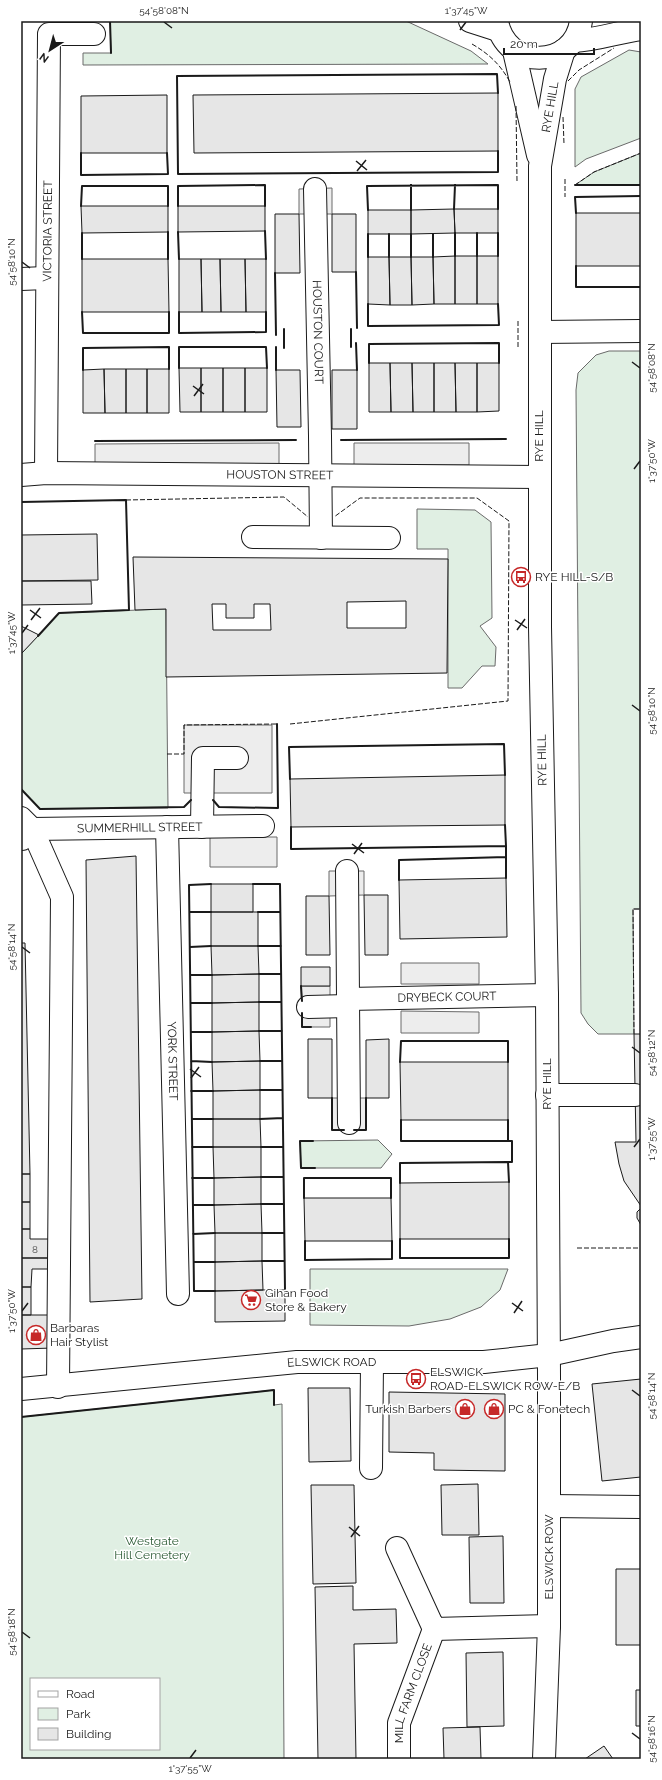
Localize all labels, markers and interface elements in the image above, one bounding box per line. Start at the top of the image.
text: 54°58'08"N [139,5,189,16]
text: 1°37'45"W [445,5,488,16]
north arrow [30,30,70,70]
scale bar [504,30,594,56]
text: 20 m [510,37,538,51]
text: N [37,50,52,65]
street label: RYE HILL [539,80,561,134]
street label: VICTORIA STREET [40,180,55,282]
text: 54°58'10"N [6,238,17,286]
street label: HOUSTON COURT [310,280,326,385]
text: 54°58'08"N [646,343,657,393]
street label: RYE HILL [532,410,546,462]
text: 1°37'50"W [646,439,657,483]
street label: HOUSTON STREET [226,467,334,482]
bus stop icon: RYE HILL-S/B [510,566,532,588]
place label: RYE HILL-S/B [535,570,613,584]
text: 1°37'45"W [6,611,17,654]
text: 54°58'10"N [646,687,657,735]
street label: RYE HILL [535,734,549,786]
street label: SUMMERHILL STREET [77,820,203,835]
text: 54°58'14"N [6,924,17,970]
street label: DRYBECK COURT [397,989,497,1005]
street label: YORK STREET [165,1021,180,1101]
text: 54°58'12"N [646,1030,657,1076]
street label: RYE HILL [540,1058,554,1110]
text: 1°37'55"W [646,1117,657,1161]
house number: 8 [32,1244,38,1255]
place label: Gihan Food Store & Bakery [265,1286,347,1314]
text: 1°37'50"W [6,1289,17,1333]
supermarket icon: Gihan Food Store & Bakery [240,1289,262,1311]
place label: Barbaras Hair Stylist [50,1321,108,1349]
shop icon: Barbaras Hair Stylist [25,1324,47,1346]
street label: ELSWICK ROAD [286,1355,377,1370]
place label: ELSWICK ROAD-ELSWICK ROW-E/B [430,1365,580,1393]
bus stop icon: ELSWICK ROAD-ELSWICK ROW-E/B [405,1368,427,1390]
text: 54°58'14"N [646,1373,657,1419]
shop icon: Turkish Barbers [454,1398,476,1420]
shop icon: PC & Fonetech [483,1398,505,1420]
place label: Turkish Barbers [365,1402,451,1416]
place label: PC & Fonetech [508,1402,590,1416]
street label: ELSWICK ROW [542,1514,556,1599]
park label: Westgate Hill Cemetery [114,1534,190,1562]
text: 54°58'18"N [6,1608,17,1656]
street label: MILL FARM CLOSE [392,1642,435,1743]
legend [30,1678,160,1750]
text: Road [66,1687,95,1701]
text: Park [66,1707,91,1721]
text: 54°58'16"N [646,1715,657,1763]
text: Building [66,1727,112,1741]
text: 1°37'55"W [168,1763,212,1774]

